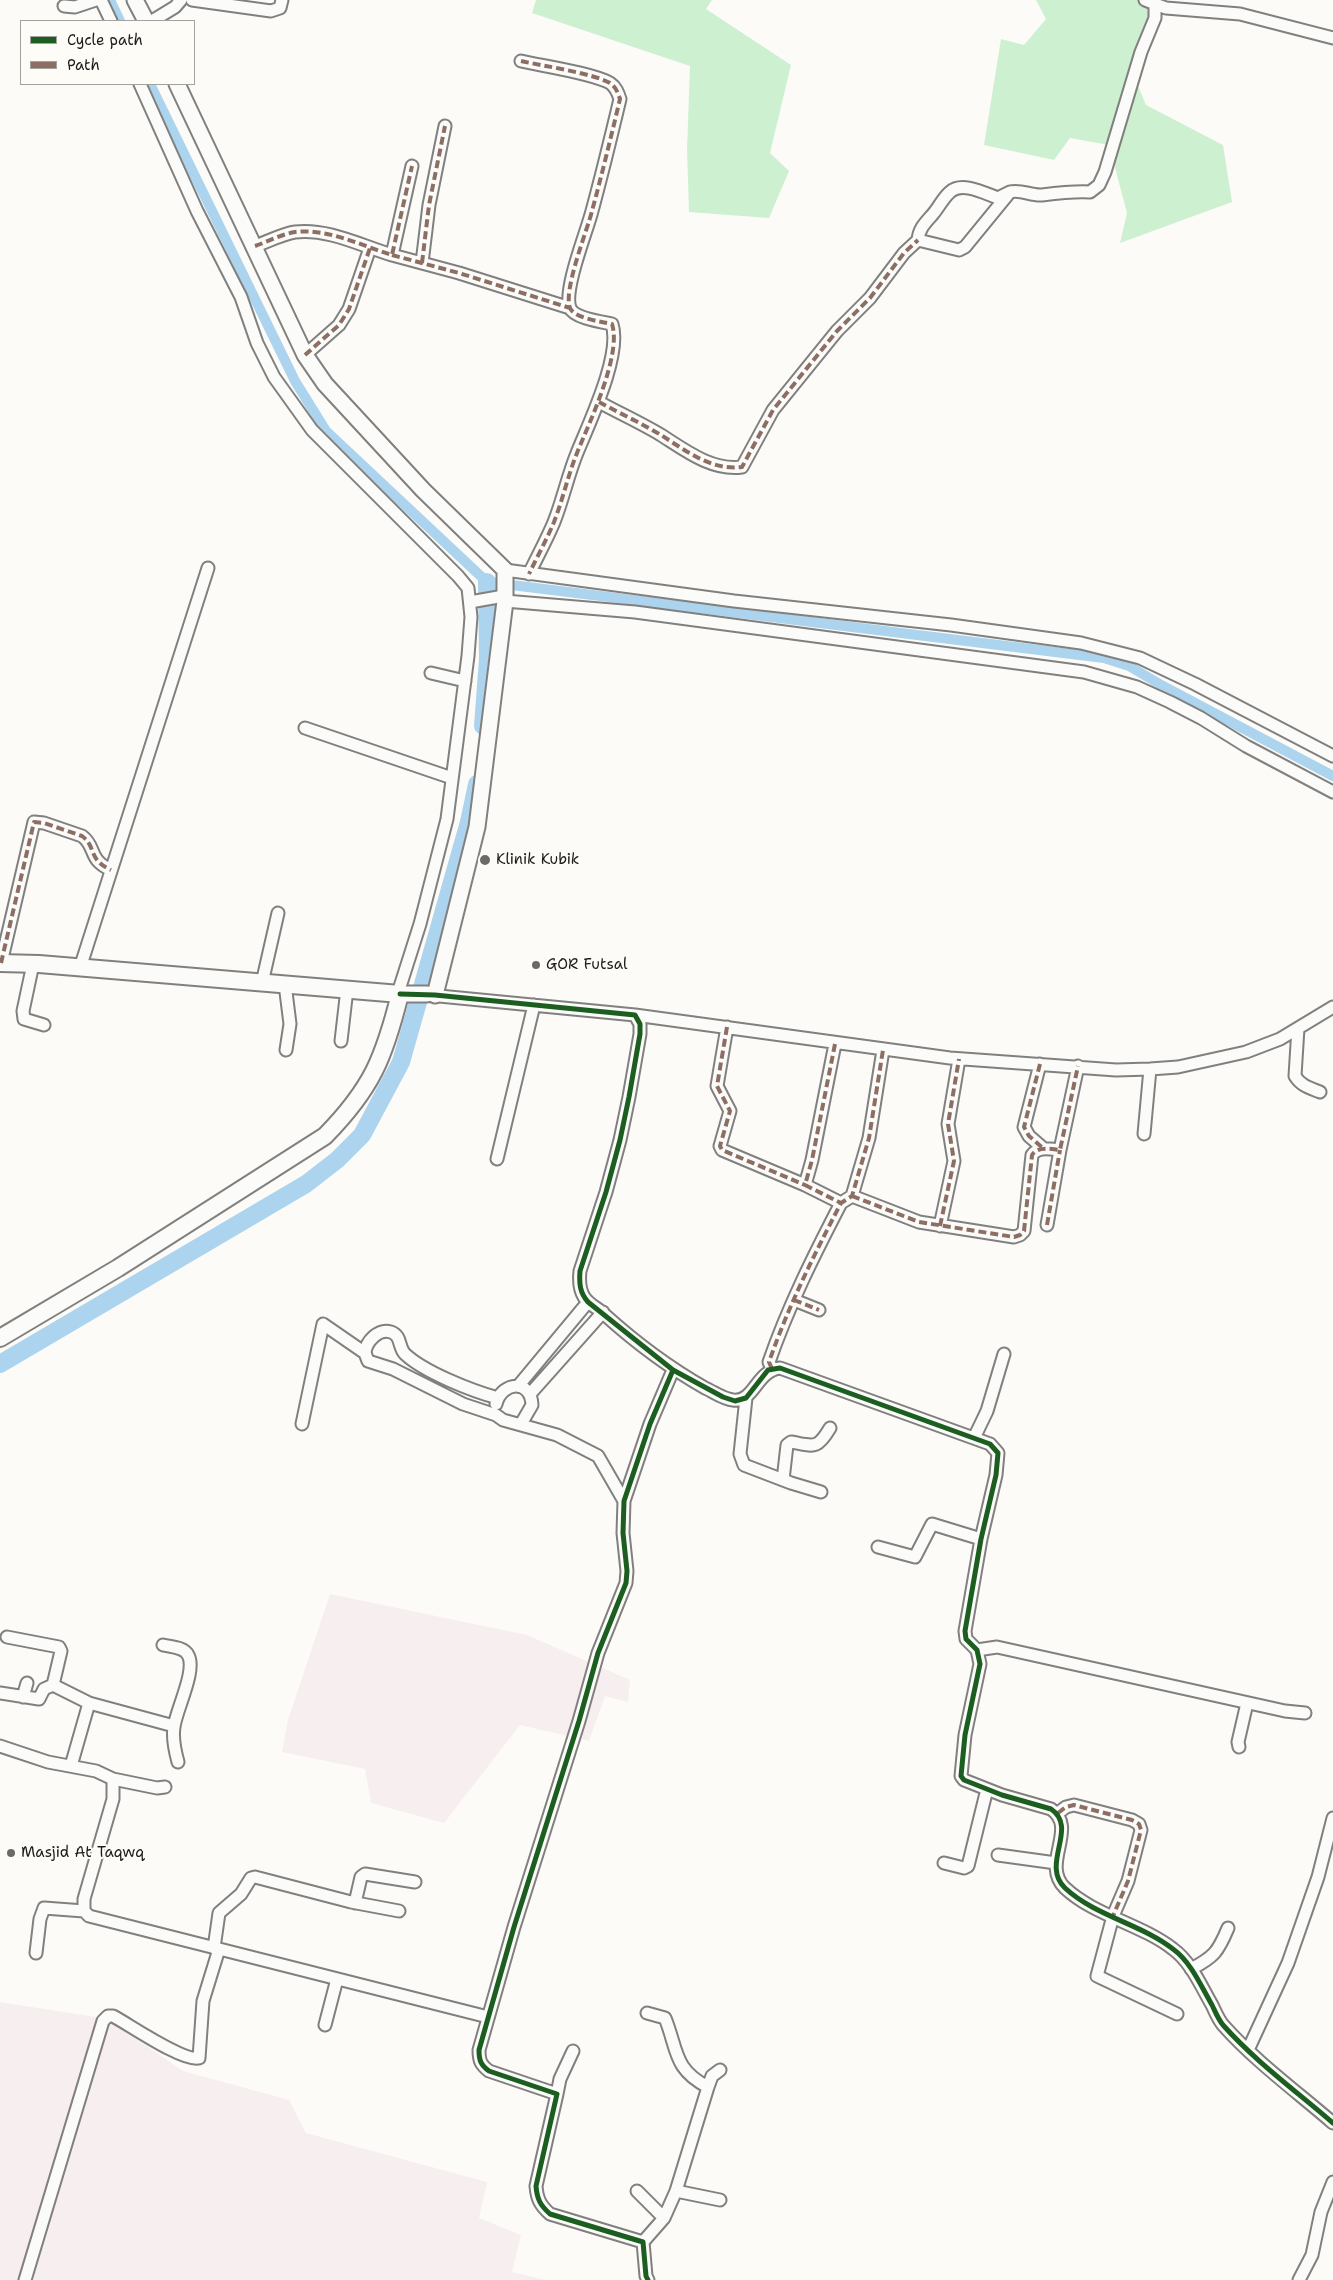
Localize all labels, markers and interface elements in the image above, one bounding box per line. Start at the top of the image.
legend [20,20,195,85]
text: Cycle path [67,30,143,50]
text: Path [67,55,100,75]
place label: Klinik Kubik [496,851,579,869]
marker: Klinik Kubik [478,853,492,867]
place label: GOR Futsal [546,956,628,974]
marker: GOR Futsal [530,959,542,971]
place label: Masjid At Taqwq [21,1844,144,1862]
marker: Masjid At Taqwq [5,1847,17,1859]

